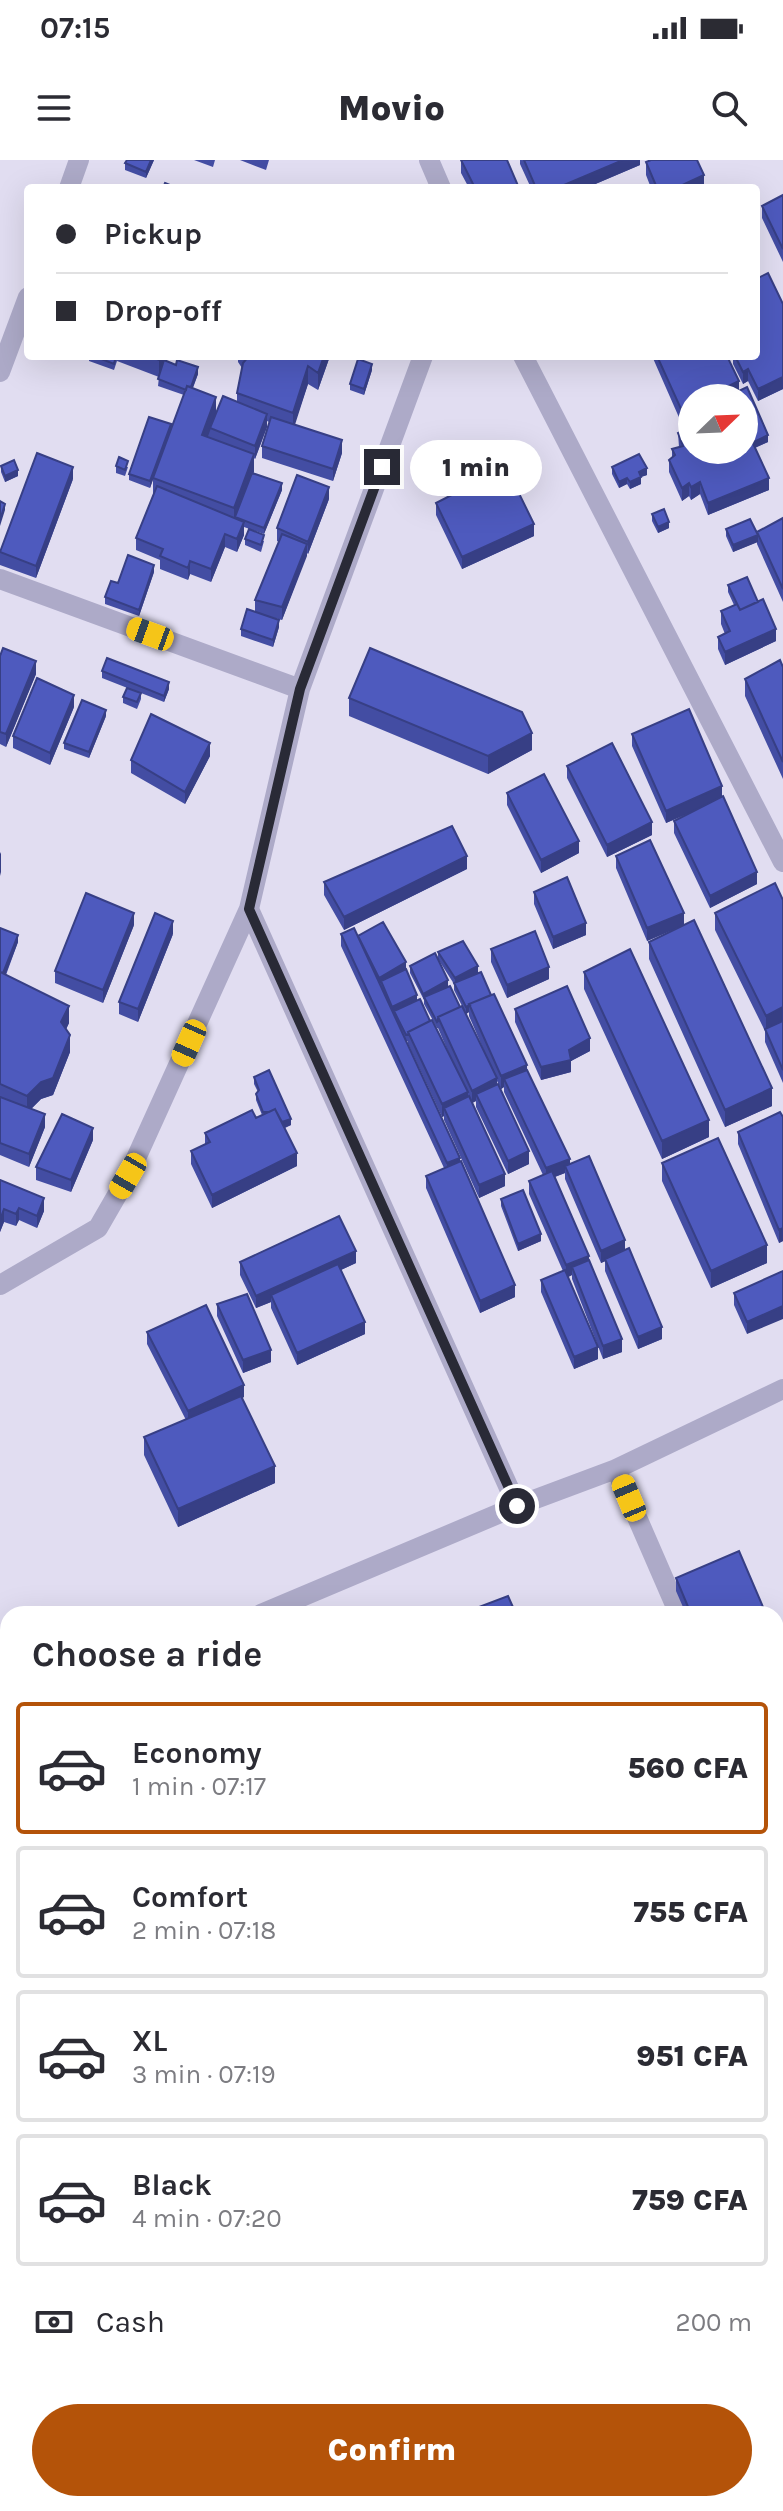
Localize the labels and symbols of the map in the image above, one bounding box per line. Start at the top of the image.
north arrow [678,384,758,464]
callout: 1 min [410,439,542,495]
route end [364,449,400,485]
car [123,615,177,653]
car [168,1016,210,1070]
car [106,1149,150,1203]
car [609,1471,649,1525]
route start [499,1488,535,1524]

